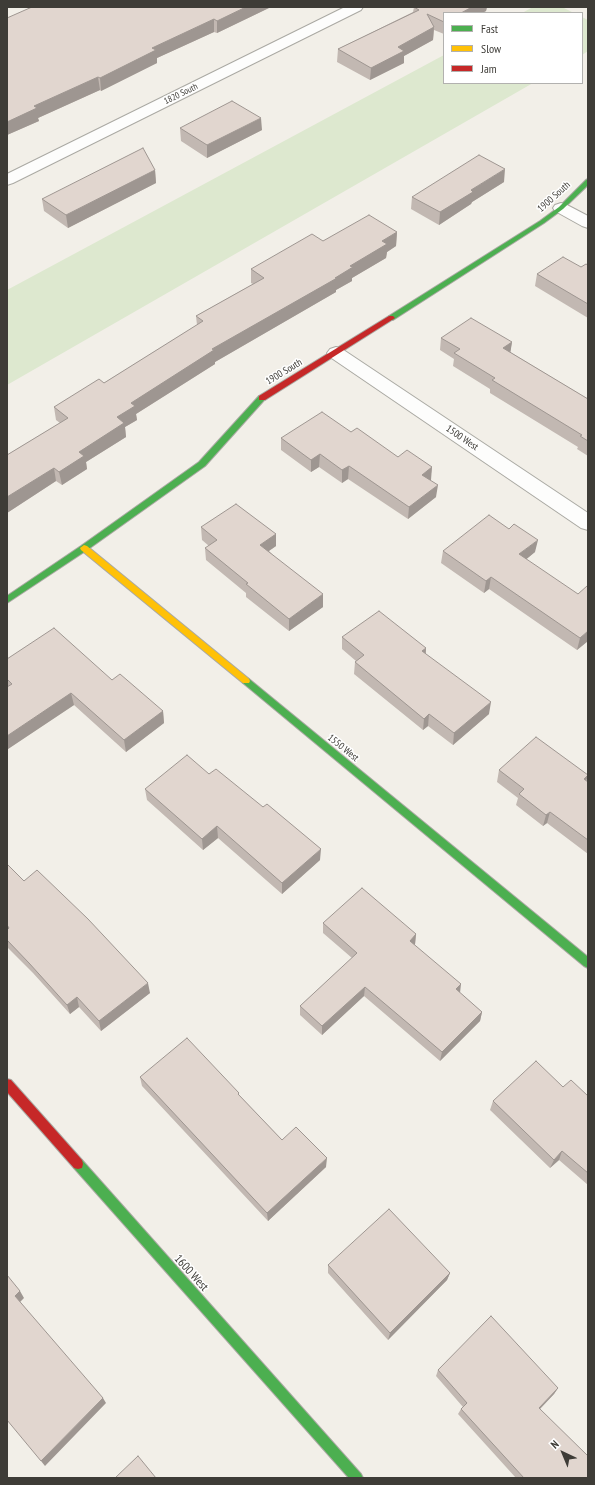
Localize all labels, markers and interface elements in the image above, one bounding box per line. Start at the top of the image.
legend [443,12,583,84]
text: Fast [481,21,498,36]
text: Slow [481,41,501,56]
text: Jam [481,61,497,76]
street label: 1820 South [162,81,200,107]
street label: 1900 South [535,179,573,215]
street label: 1900 South [264,357,304,387]
street label: 1500 West [443,423,481,453]
street label: 1550 West [325,732,361,764]
street label: 1600 West [171,1252,211,1294]
north arrow [543,1433,583,1473]
text: N [548,1437,562,1451]

